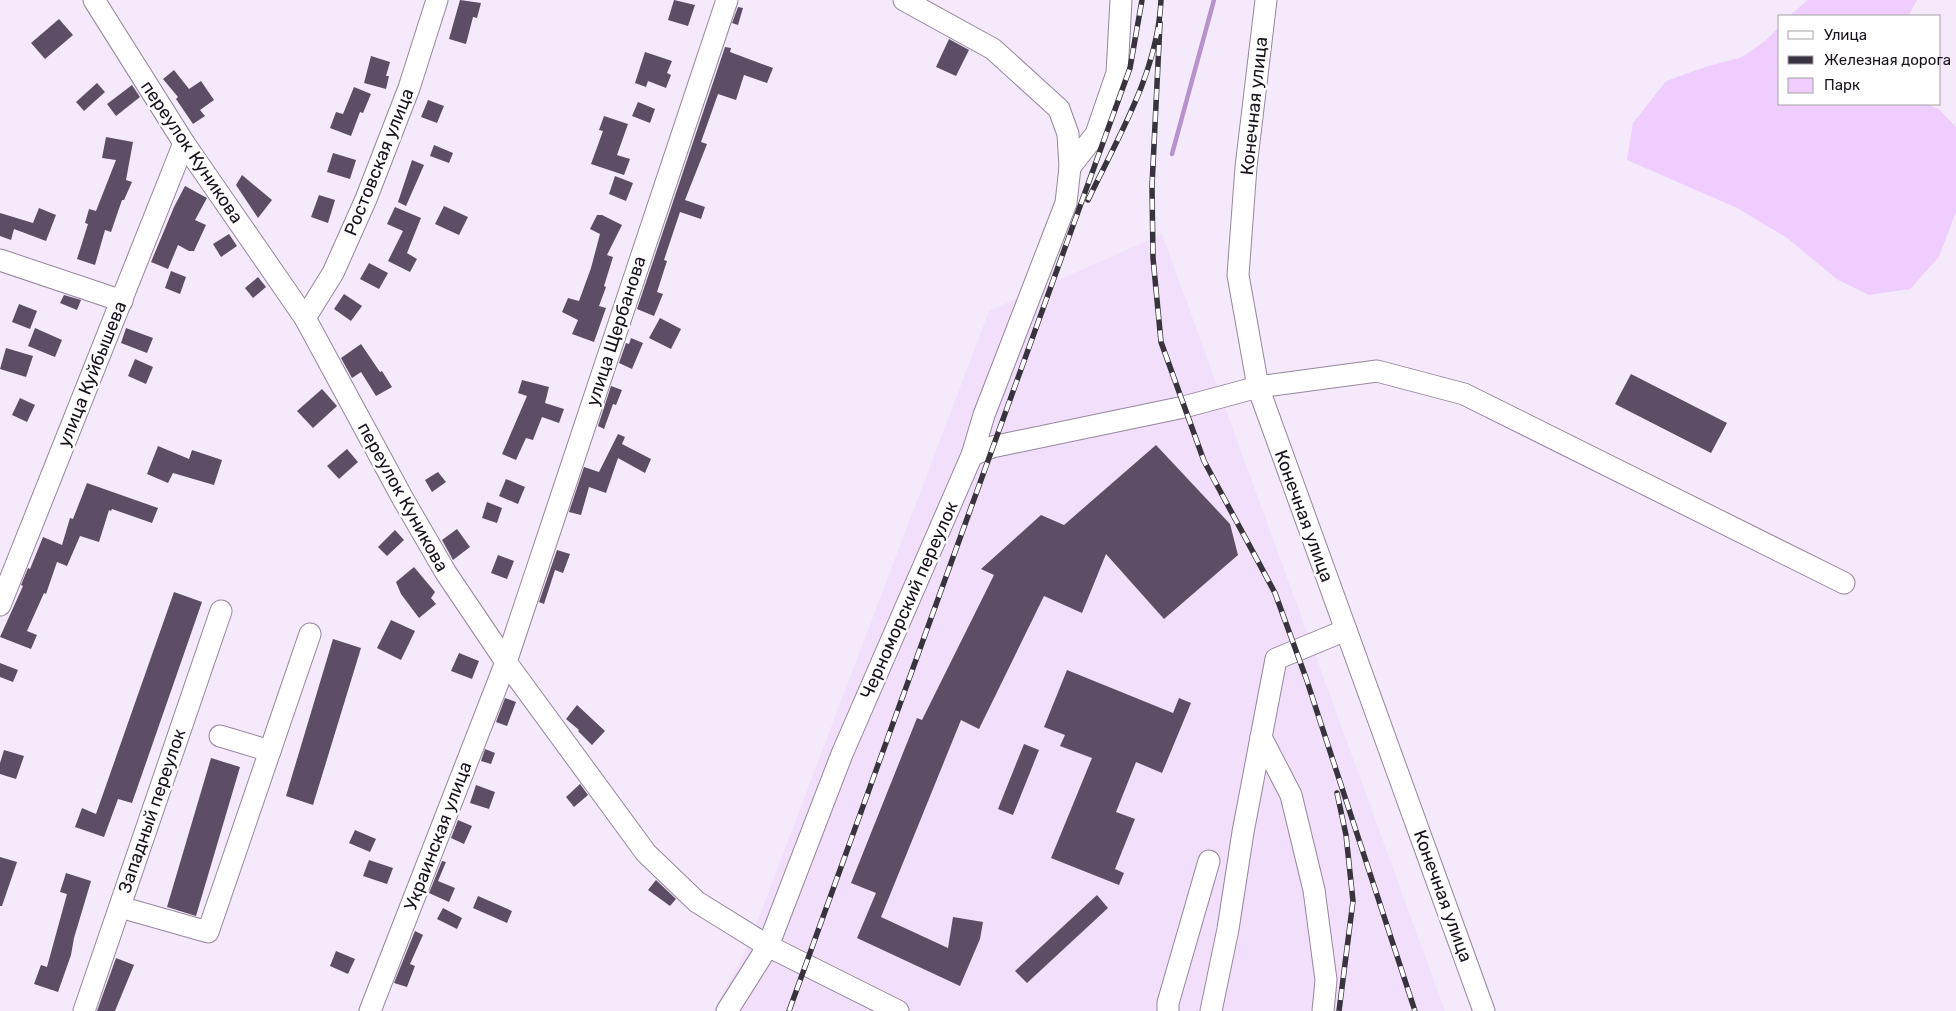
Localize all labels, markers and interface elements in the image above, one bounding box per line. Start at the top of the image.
legend [1778,15,1941,105]
text: Улица [1824,26,1867,44]
street label: Конечная улица [1236,36,1272,176]
text: Железная дорога [1824,51,1951,69]
text: Парк [1824,76,1860,94]
street label: переулок Куникова [136,77,248,227]
street label: Ростовская улица [339,85,419,239]
street label: улица Щербанова [581,253,651,409]
street label: улица Куйбышева [53,298,131,450]
street label: переулок Куникова [353,419,453,575]
street label: Конечная улица [1270,447,1338,585]
street label: Черноморский переулок [855,497,963,702]
street label: Западный переулок [114,726,191,896]
street label: Украинская улица [399,758,477,914]
street label: Конечная улица [1409,827,1477,965]

